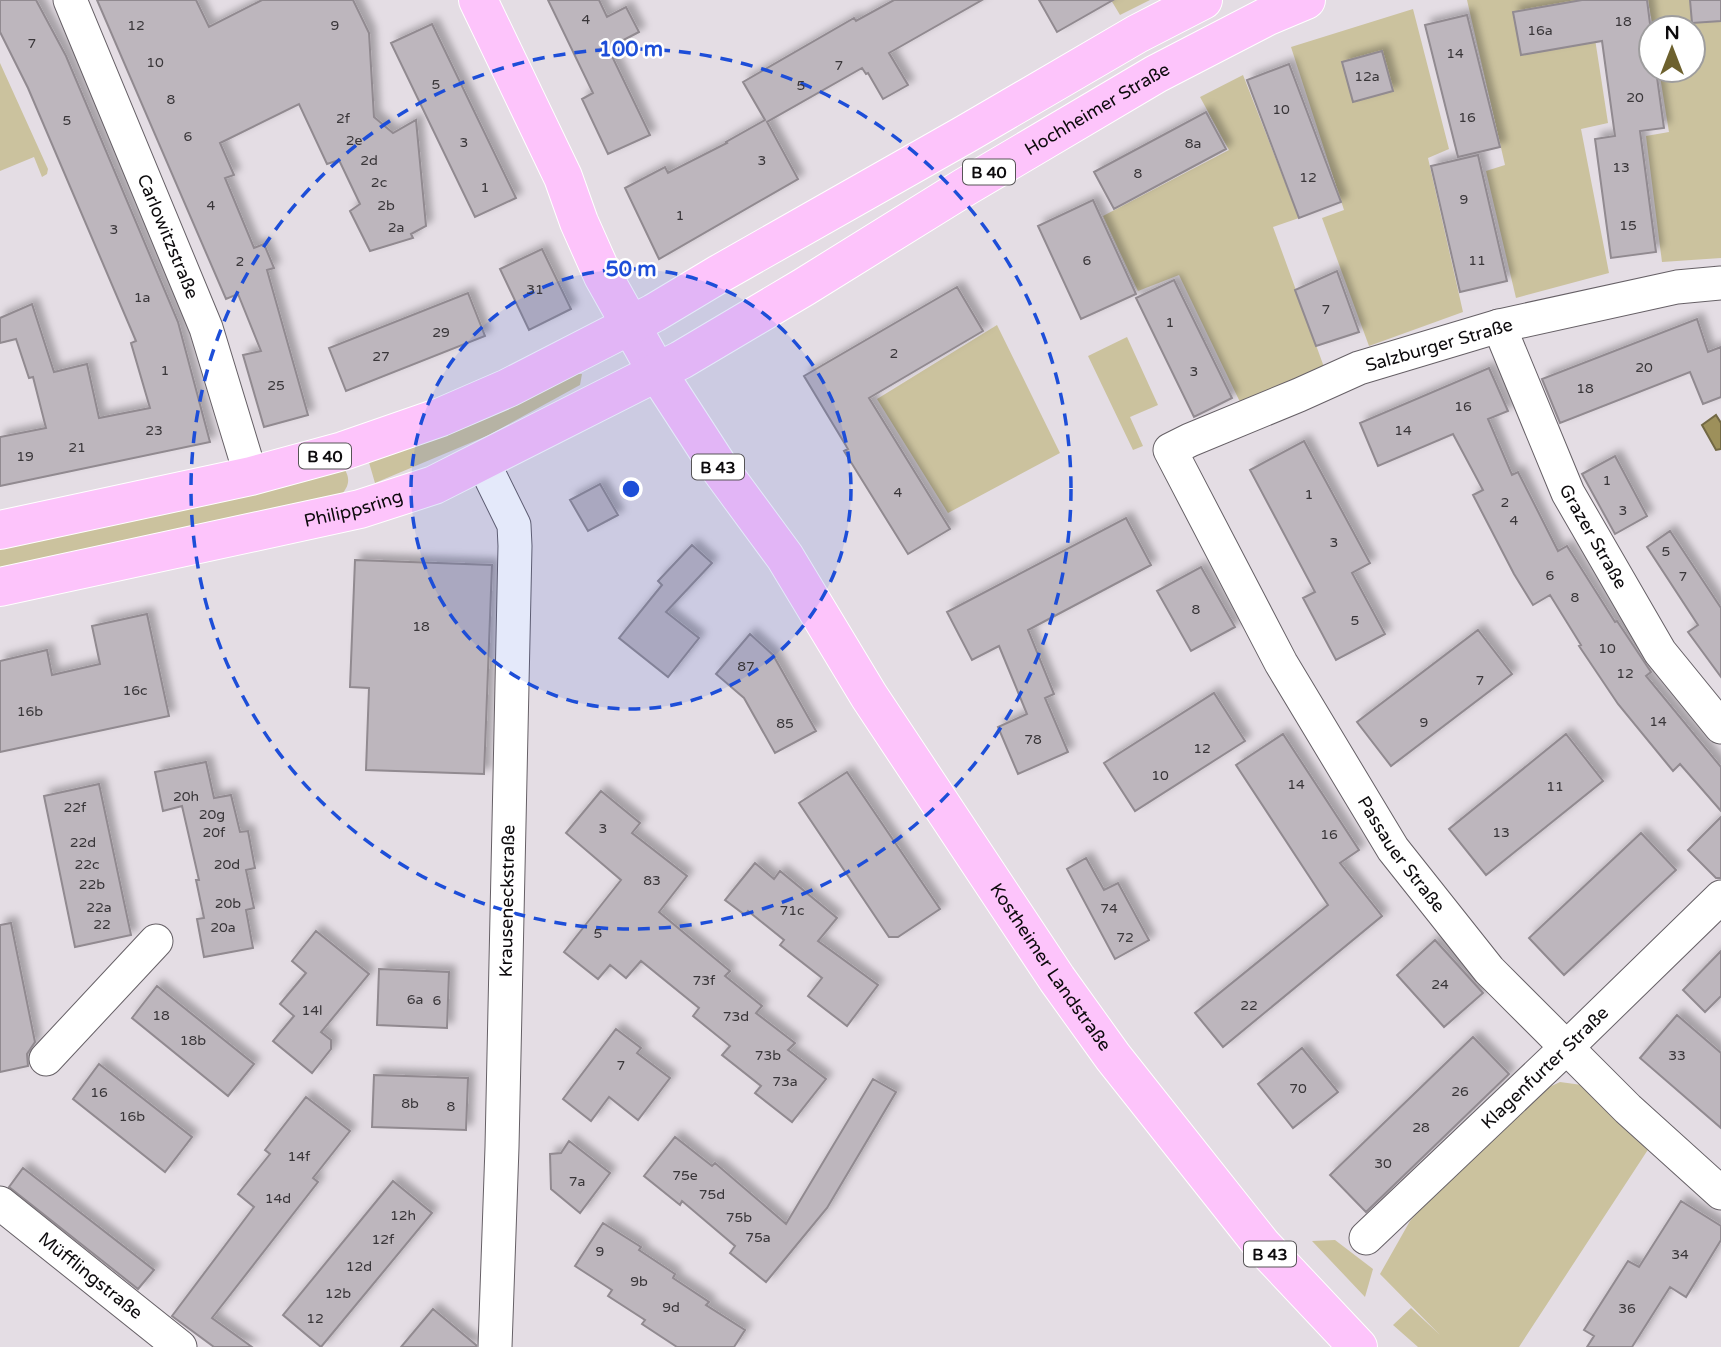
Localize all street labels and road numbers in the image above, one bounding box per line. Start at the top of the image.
street label: Hochheimer Straße [1021,58,1173,160]
road number: B 40 [963,160,1015,184]
street label: Carlowitzstraße [132,171,204,302]
street label: Salzburger Straße [1363,313,1515,377]
road number: B 40 [299,444,351,468]
road number: B 43 [692,454,744,480]
street label: Grazer Straße [1555,481,1632,593]
street label: Philippsring [302,485,406,532]
street label: Passauer Straße [1353,792,1450,917]
street label: Krauseneckstraße [495,824,519,978]
street label: Kostheimer Landstraße [985,879,1116,1055]
street label: Klagenfurter Straße [1477,1002,1613,1134]
street label: Müfflingstraße [34,1227,147,1324]
road number: B 43 [1244,1242,1296,1266]

